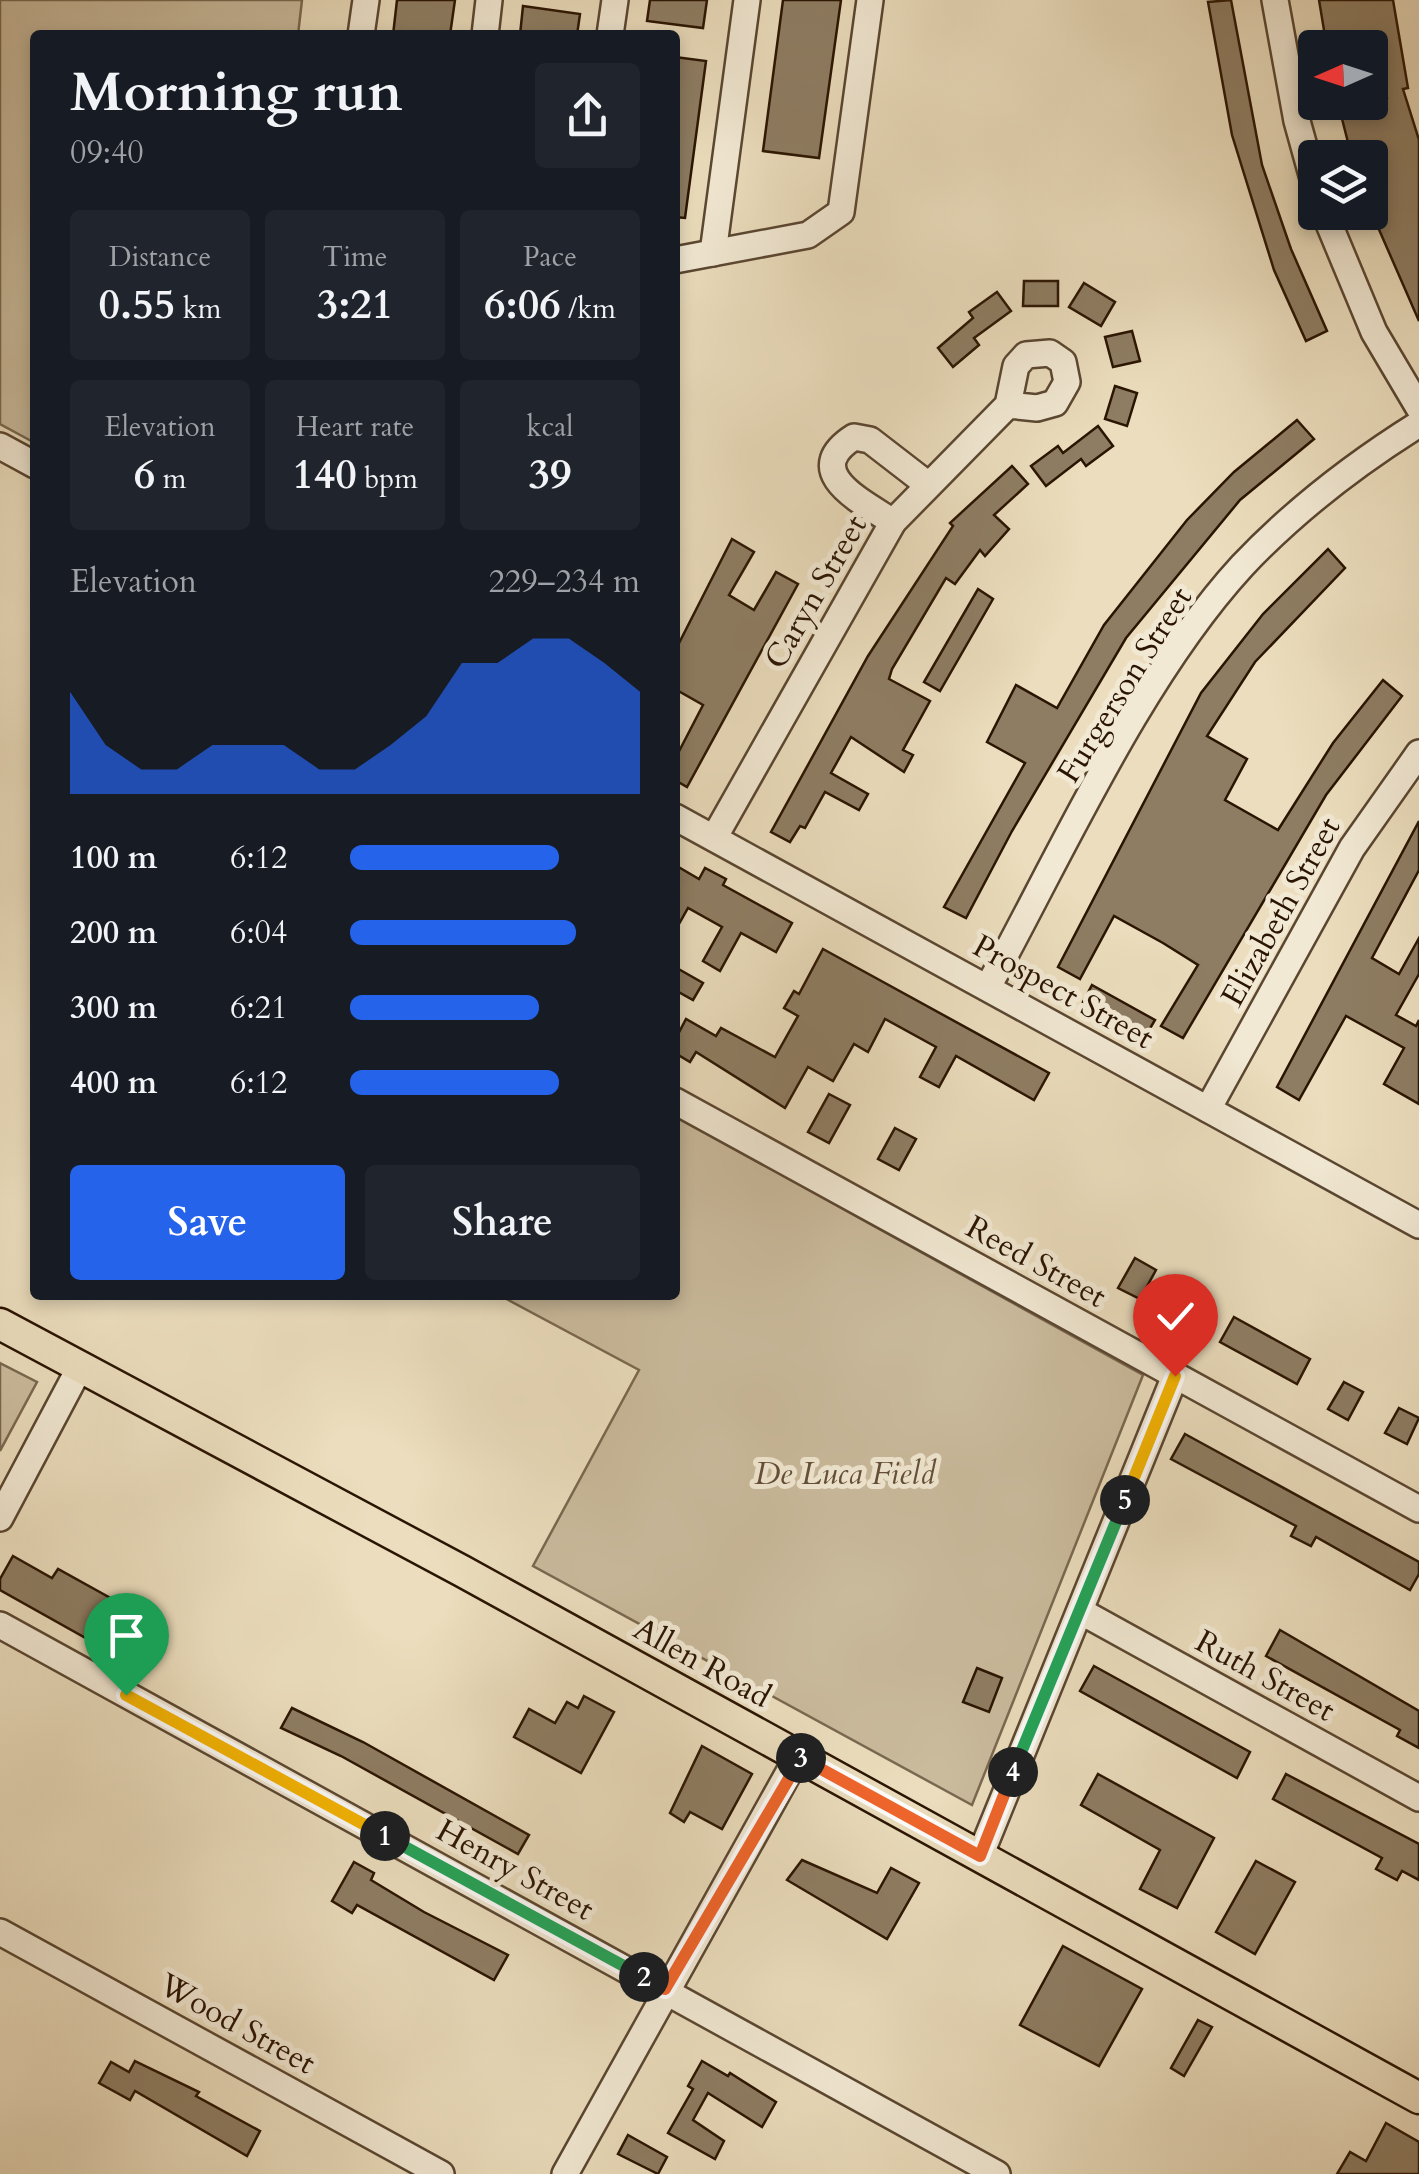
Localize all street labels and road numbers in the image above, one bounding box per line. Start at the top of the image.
street label: Caryn Street [754,507,878,677]
street label: Furgerson Street [1047,579,1203,791]
street label: Elizabeth Street [1211,810,1351,1014]
street label: Prospect Street [965,924,1161,1060]
street label: Reed Street [958,1205,1114,1319]
street label: Allen Road [625,1607,779,1719]
street label: Ruth Street [1187,1620,1343,1732]
street label: Henry Street [428,1809,602,1931]
street label: Wood Street [150,1962,323,2085]

